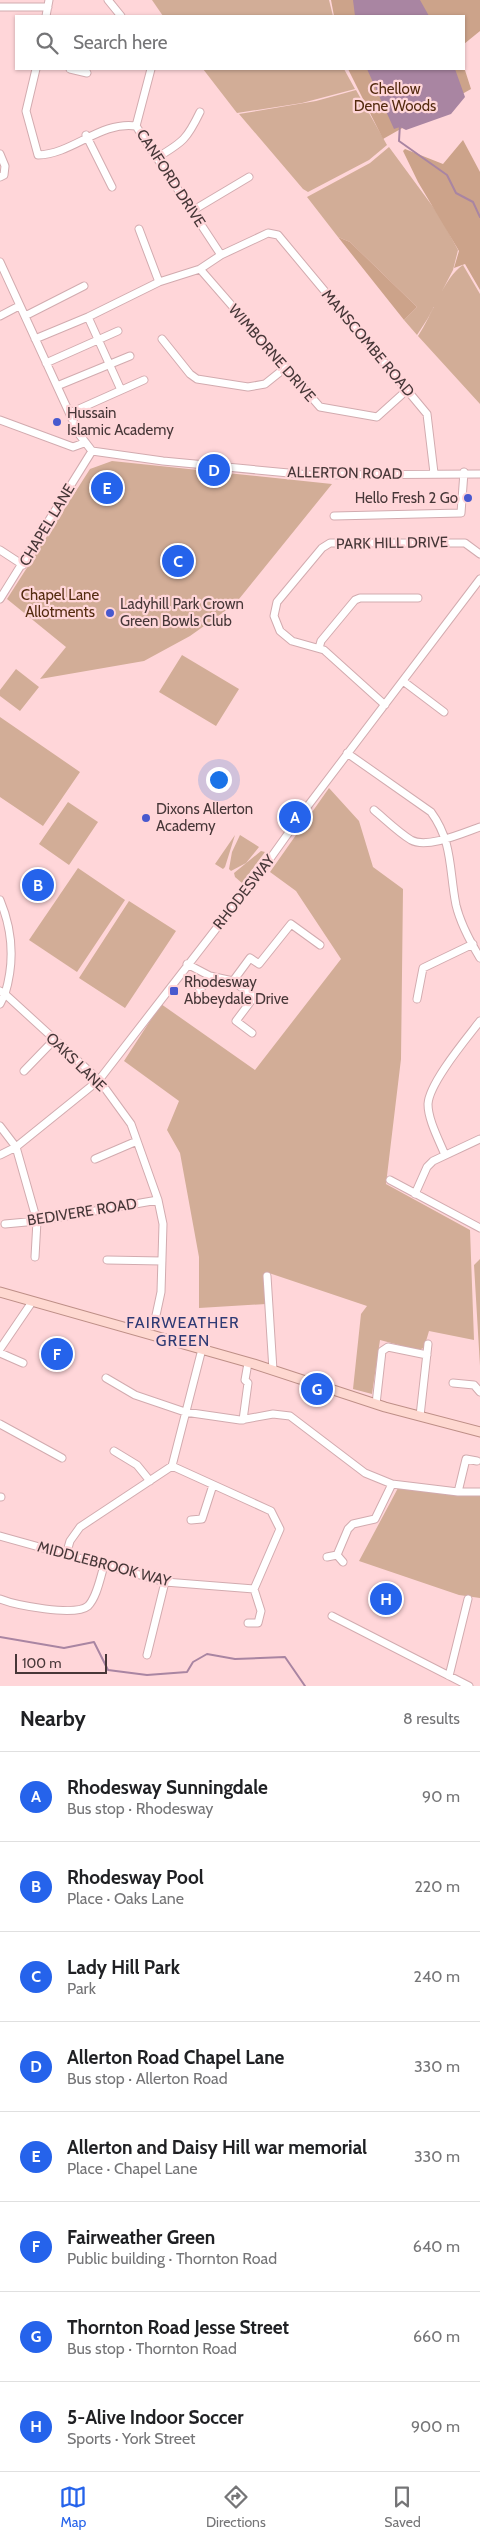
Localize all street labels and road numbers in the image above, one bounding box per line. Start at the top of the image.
street label: CANFORD DRIVE [133,126,209,230]
street label: MANSCOMBE ROAD [318,286,418,400]
street label: WIMBORNE DRIVE [225,301,319,405]
street label: ALLERTON ROAD [287,463,403,483]
street label: CHAPEL LANE [15,481,79,569]
street label: PARK HILL DRIVE [336,533,448,553]
street label: RHODESWAY [209,851,279,933]
street label: OAKS LANE [42,1029,110,1095]
street label: BEDIVERE ROAD [26,1194,138,1230]
street label: MIDDLEBROOK WAY [36,1538,173,1591]

